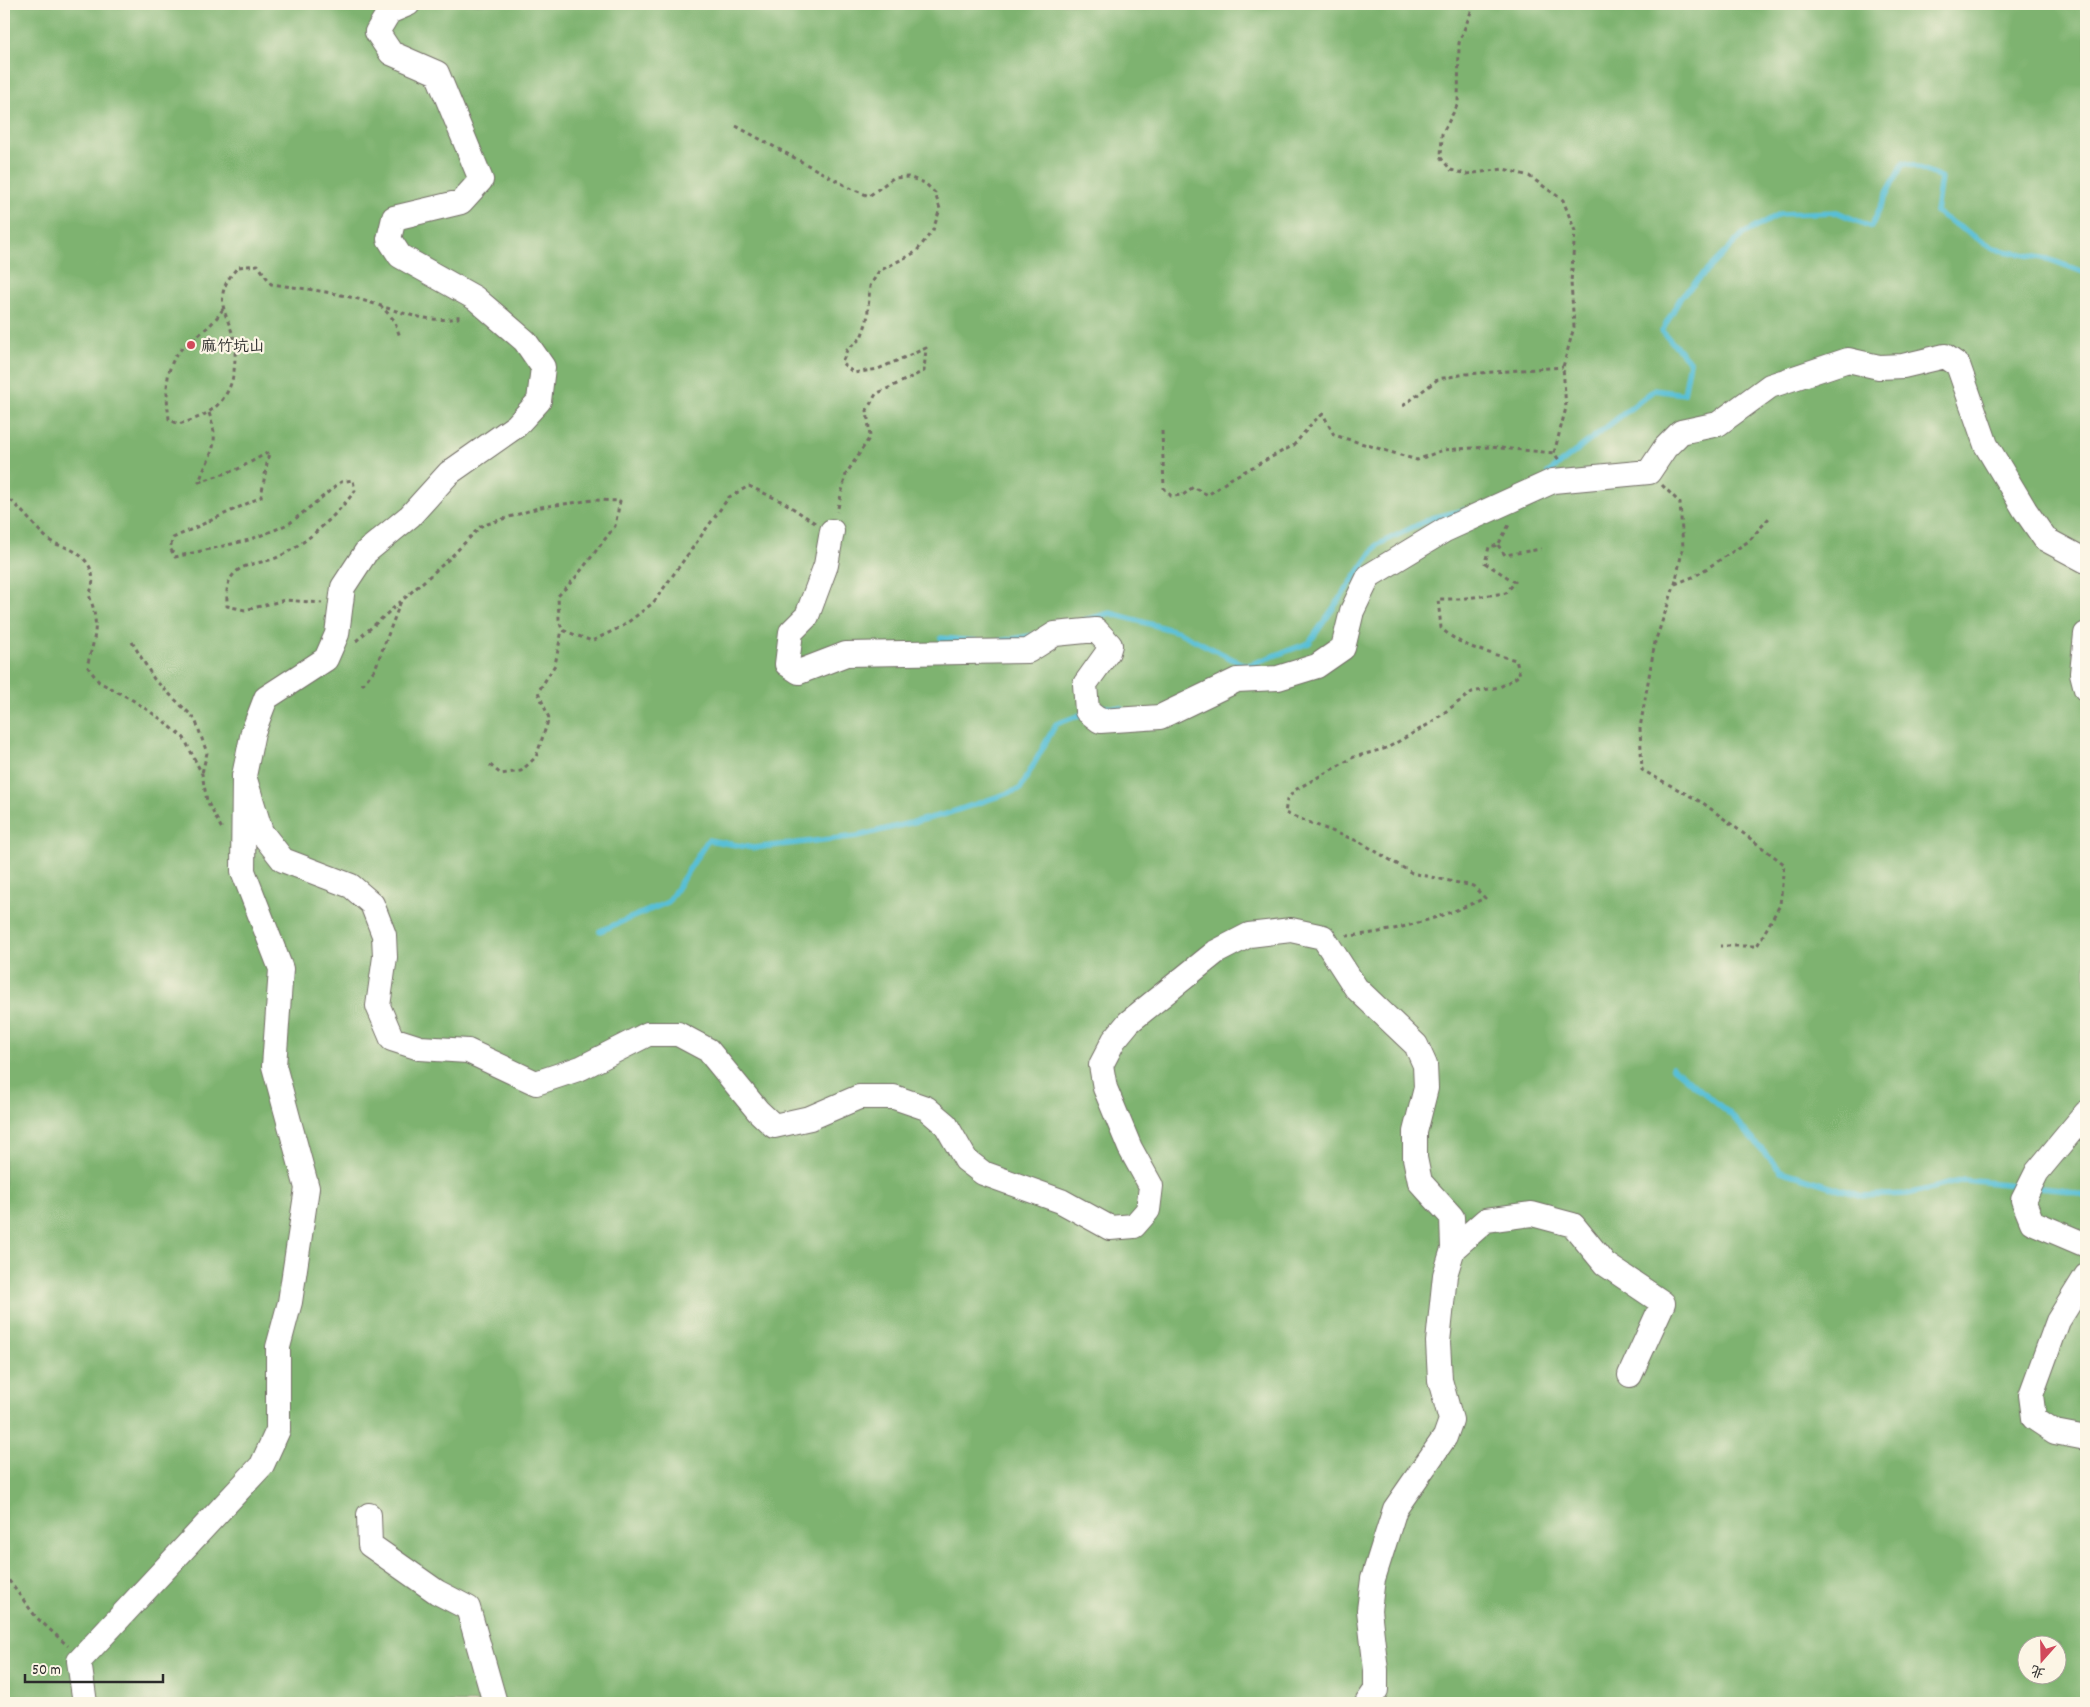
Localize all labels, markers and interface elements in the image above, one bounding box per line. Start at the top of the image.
place label: 麻竹坑山 [201,336,265,359]
marker: 麻竹坑山 [185,339,197,351]
north arrow [2018,1634,2068,1684]
scale bar [25,1652,162,1684]
text: 北 [2028,1659,2048,1682]
text: 50 m [32,1660,61,1682]

